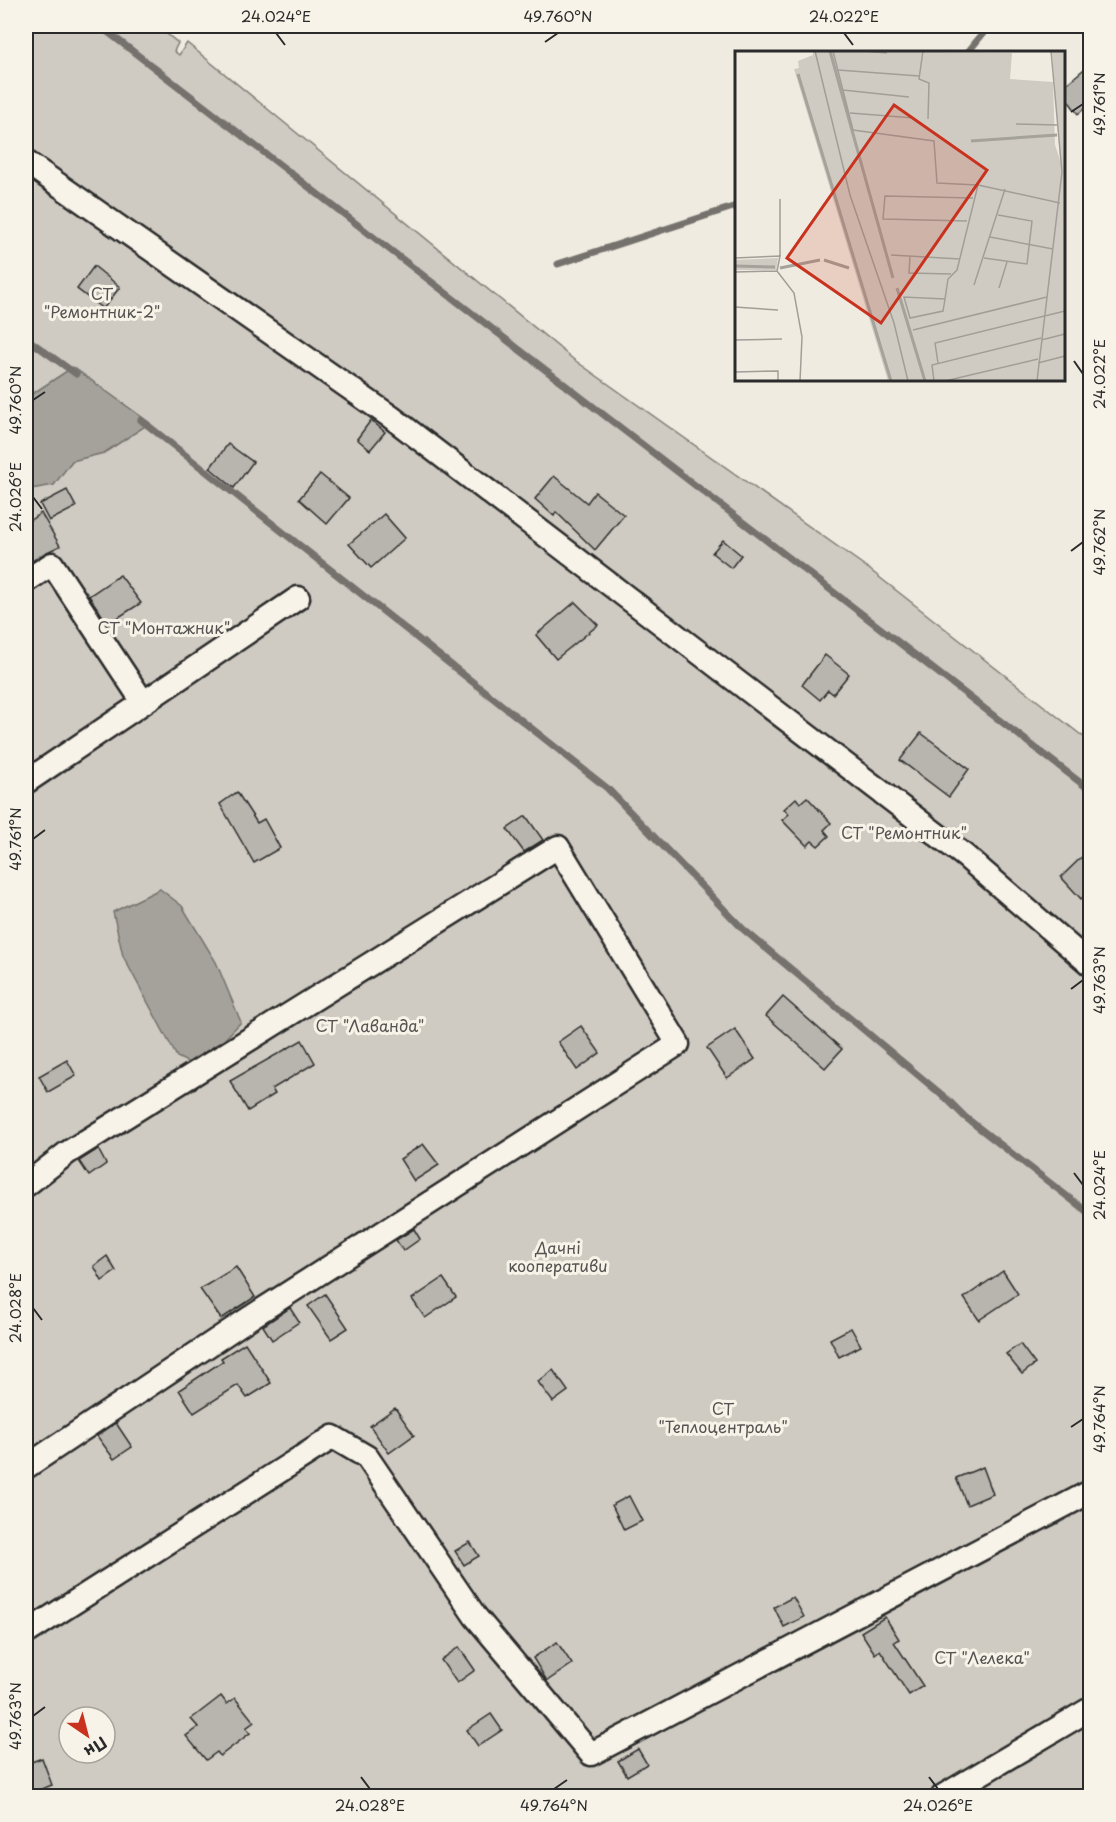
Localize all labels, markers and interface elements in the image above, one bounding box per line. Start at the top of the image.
text: 24.024°E [241,4,311,27]
text: 49.760°N [523,4,593,27]
text: 24.022°E [809,4,879,27]
inset map [735,51,1065,381]
text: 49.761°N [1087,72,1110,136]
park label: СТ "Ремонтник-2" [44,281,160,323]
text: 24.022°E [1087,339,1110,409]
text: 49.760°N [3,365,26,435]
text: 24.026°E [3,462,26,532]
text: 49.762°N [1087,508,1110,576]
park label: СТ "Монтажник" [98,615,230,639]
text: 49.761°N [3,807,26,871]
park label: СТ "Ремонтник" [841,820,967,844]
text: 49.763°N [1087,946,1110,1014]
park label: СТ "Лаванда" [316,1013,424,1037]
text: 24.024°E [1087,1150,1110,1220]
park label: Дачні кооперативи [508,1235,608,1277]
text: 24.028°E [3,1273,26,1343]
text: 49.764°N [1087,1385,1110,1453]
park label: СТ "Теплоцентраль" [658,1396,788,1438]
park label: СТ "Лелека" [934,1645,1030,1669]
text: 49.763°N [3,1682,26,1750]
north arrow [57,1705,117,1765]
text: Пн [80,1732,113,1765]
text: 24.028°E [335,1793,405,1816]
text: 49.764°N [520,1793,588,1816]
text: 24.026°E [903,1793,973,1816]

